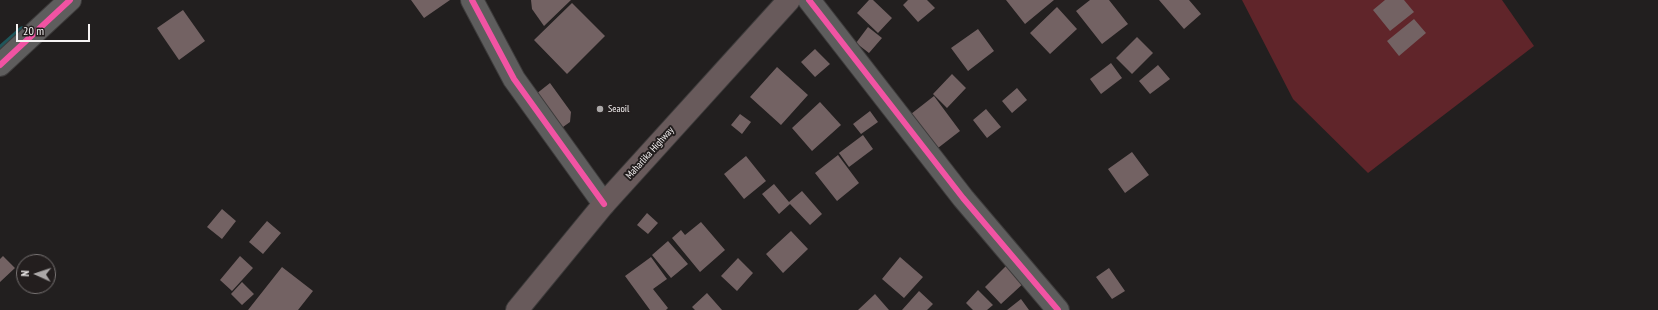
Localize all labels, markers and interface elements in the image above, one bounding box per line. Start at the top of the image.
scale bar [18,16,92,42]
text: 20 m [23,23,44,38]
place label: Seaoil [608,103,629,115]
marker: Seaoil [595,104,605,114]
street label: Maharlika Highway [623,124,677,182]
north arrow [16,254,56,294]
text: N [18,270,32,277]

